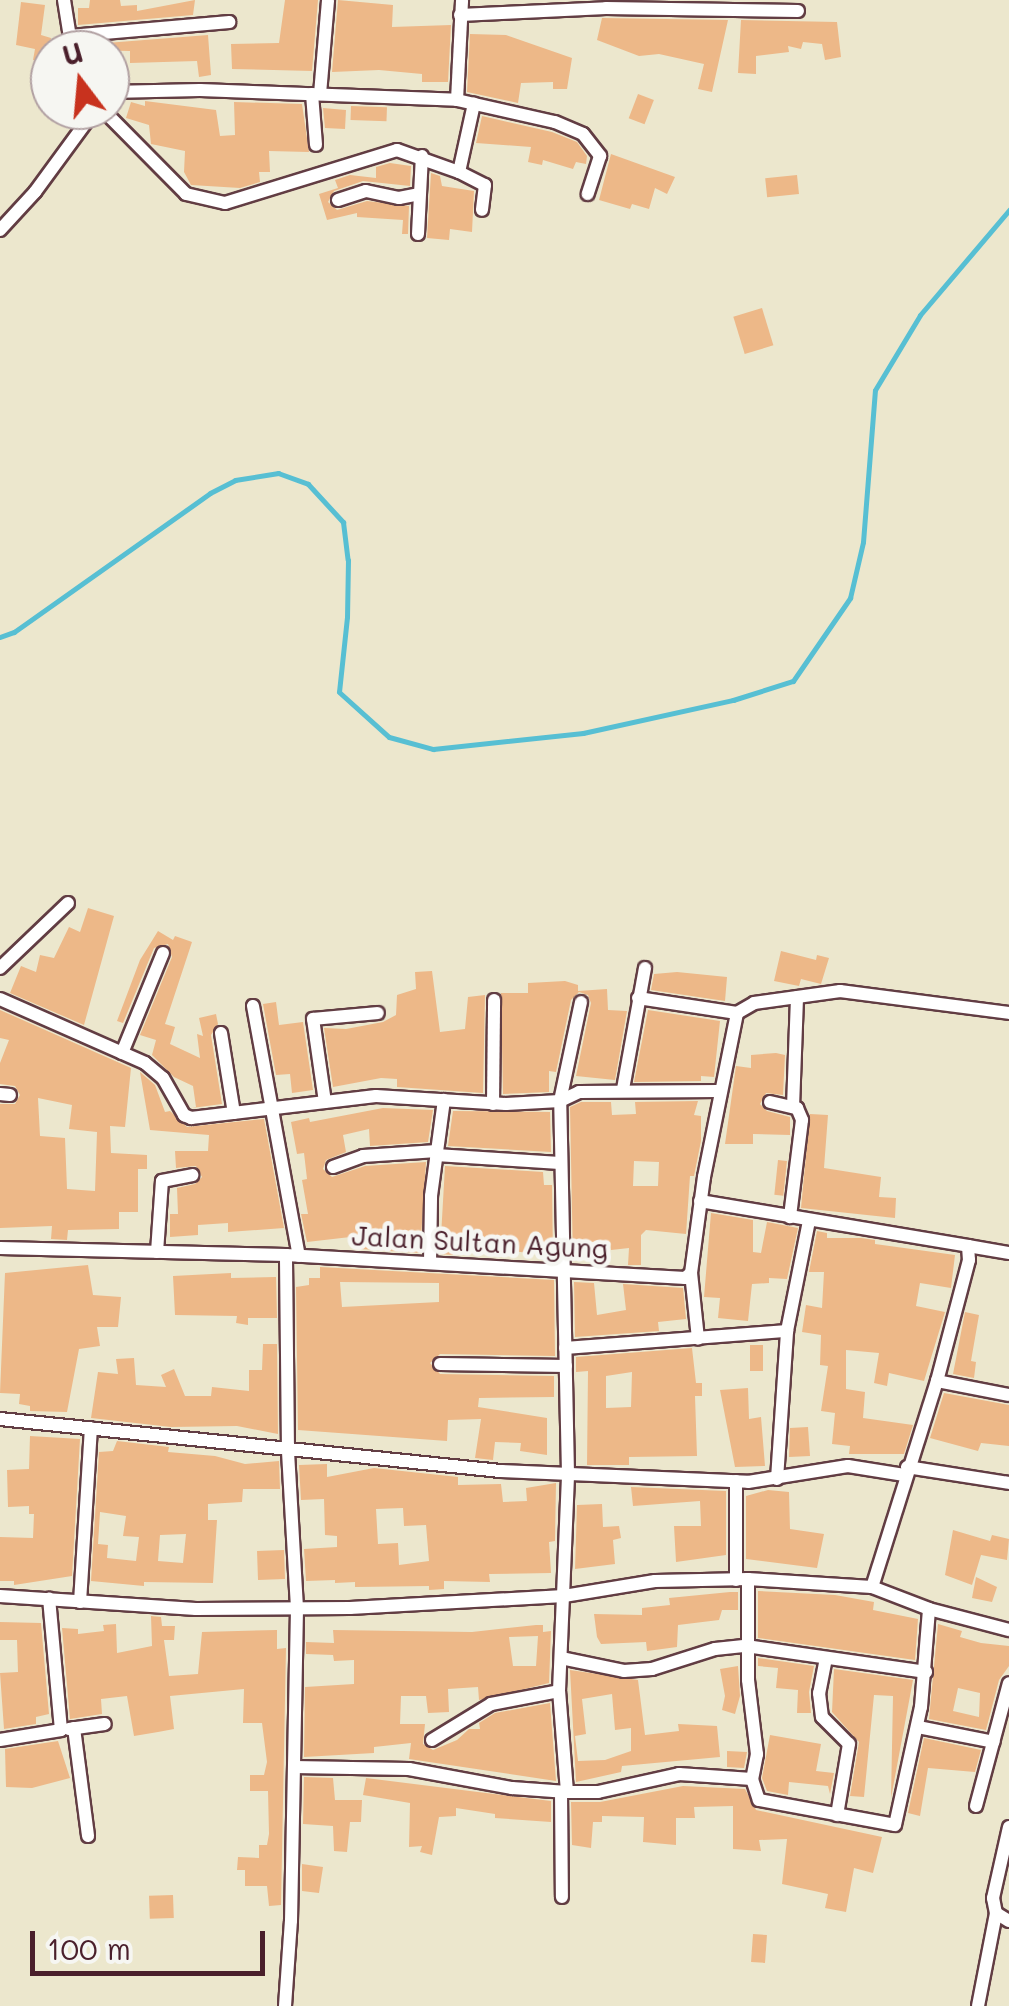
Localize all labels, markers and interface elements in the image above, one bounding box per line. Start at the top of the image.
north arrow [30,30,130,130]
text: U [58,33,87,73]
street label: Jalan Sultan Agung [351,1218,609,1264]
scale bar [35,1911,270,1973]
text: 100 m [47,1928,131,1968]

